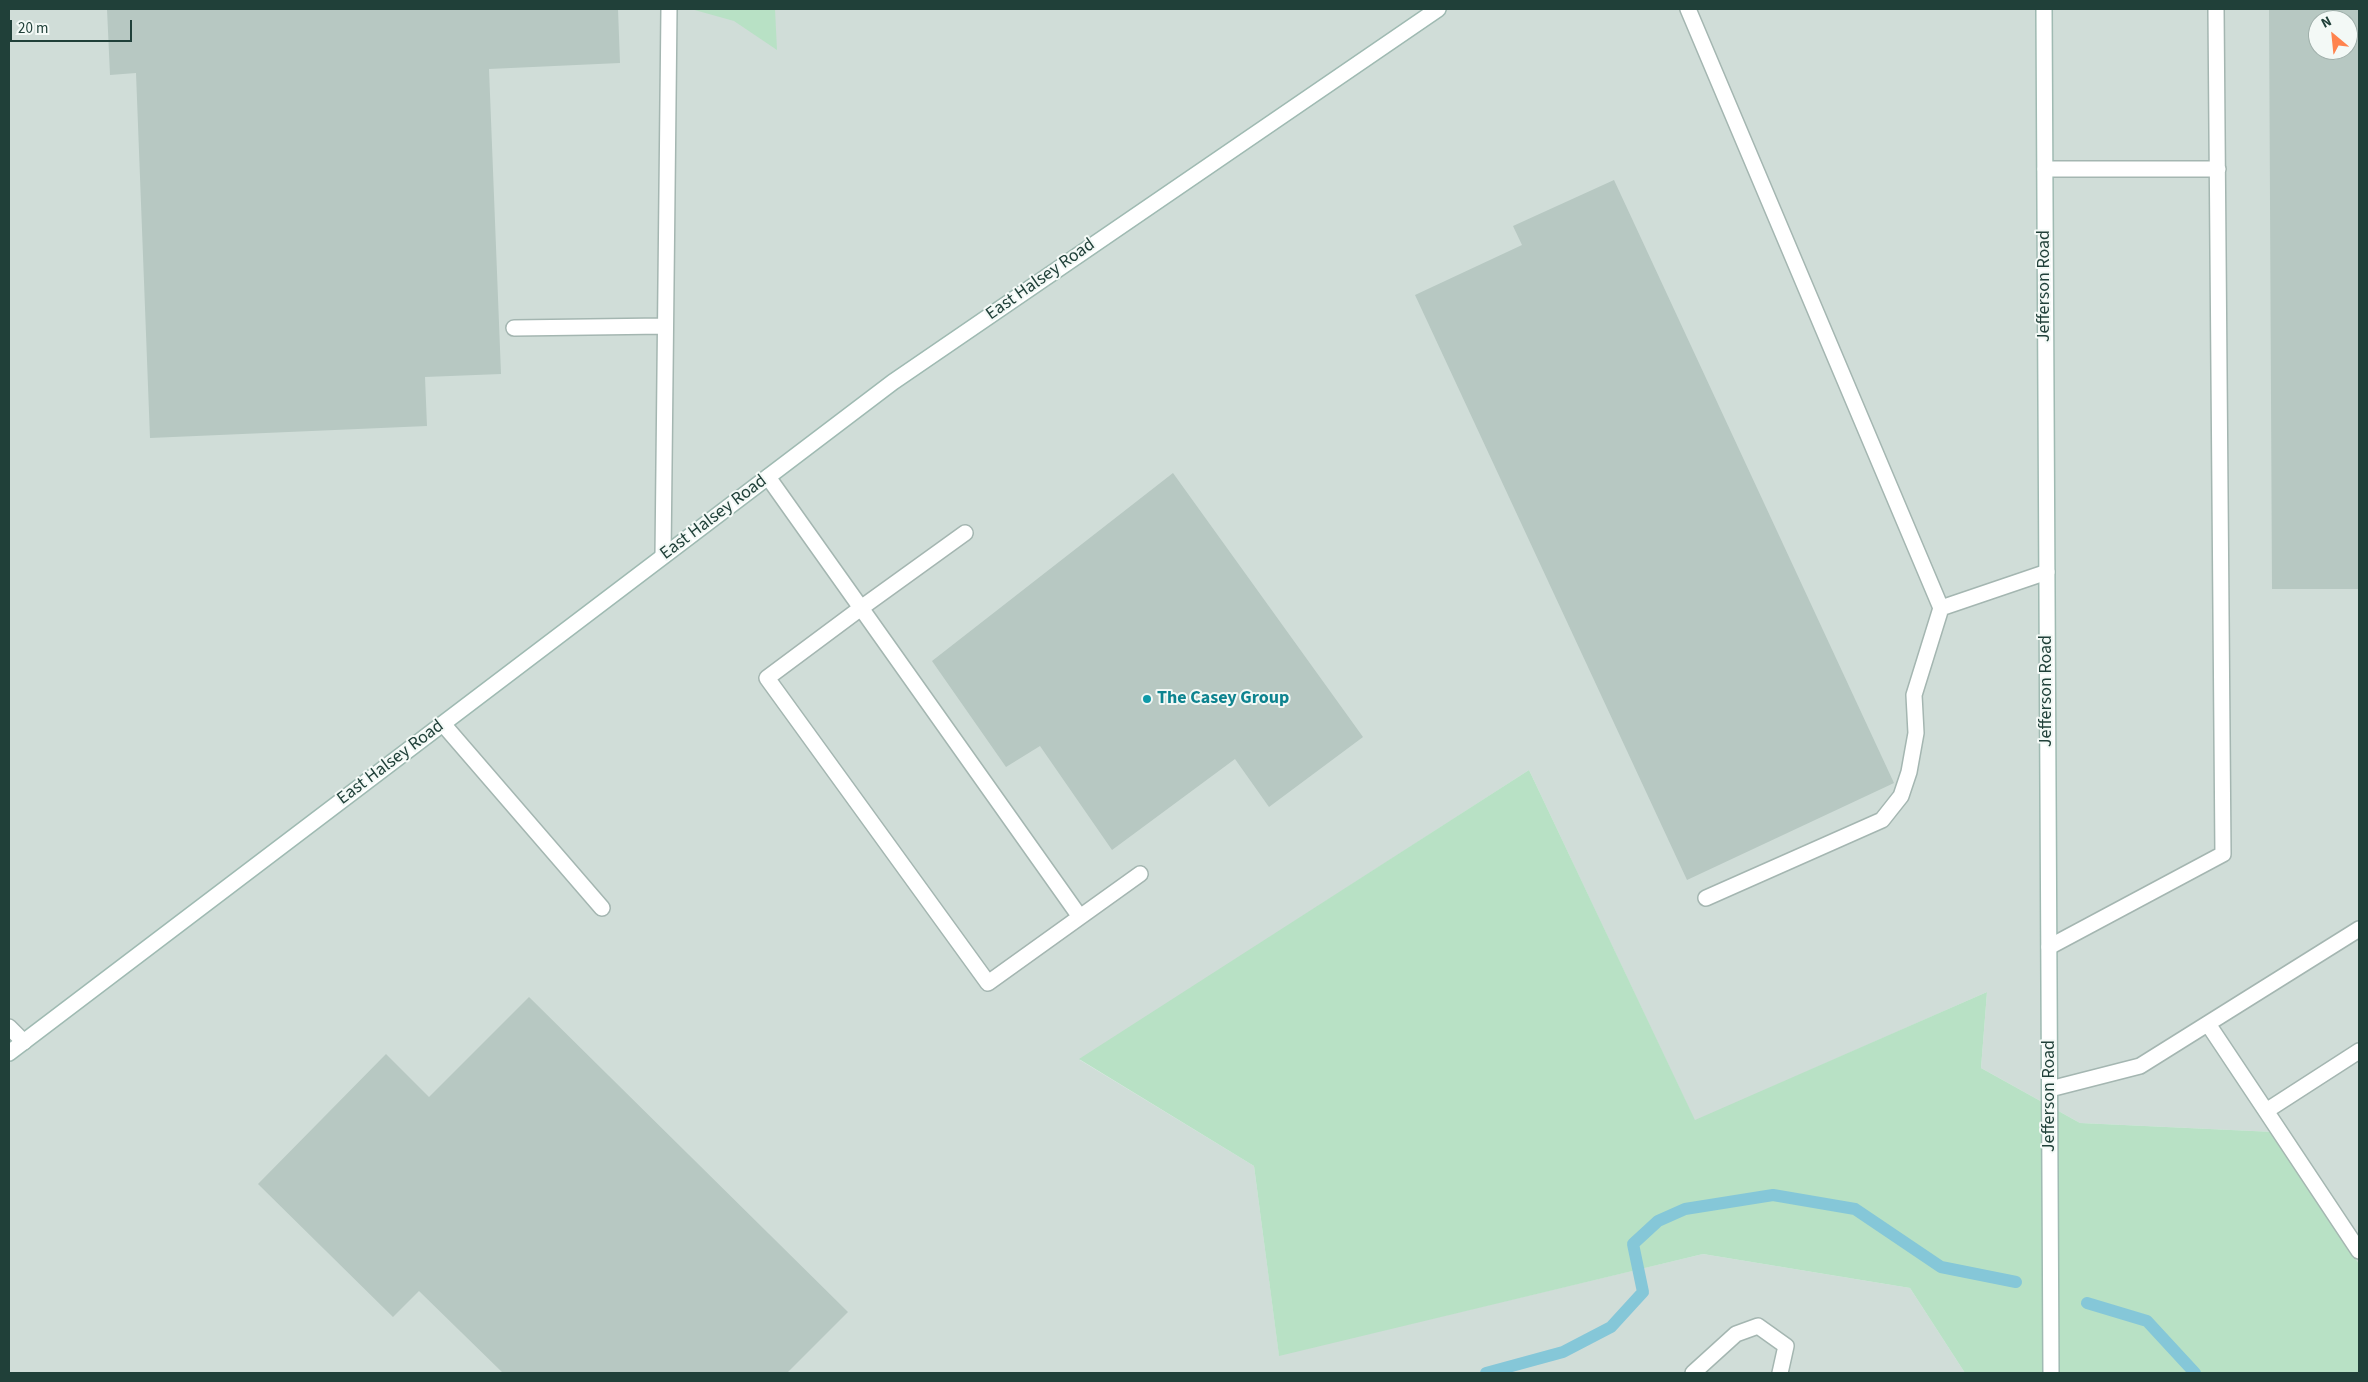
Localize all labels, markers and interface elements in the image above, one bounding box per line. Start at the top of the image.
scale bar [12,10,135,42]
north arrow [2308,10,2358,60]
text: N [2318,12,2335,34]
text: 20 m [18,18,48,39]
street label: Jefferson Road [2034,230,2056,342]
street label: East Halsey Road [982,234,1100,326]
street label: East Halsey Road [656,471,772,565]
street label: Jefferson Road [2036,635,2058,747]
place label: The Casey Group [1157,688,1289,710]
marker: The Casey Group [1141,693,1153,705]
street label: East Halsey Road [333,716,449,810]
street label: Jefferson Road [2039,1040,2061,1152]

